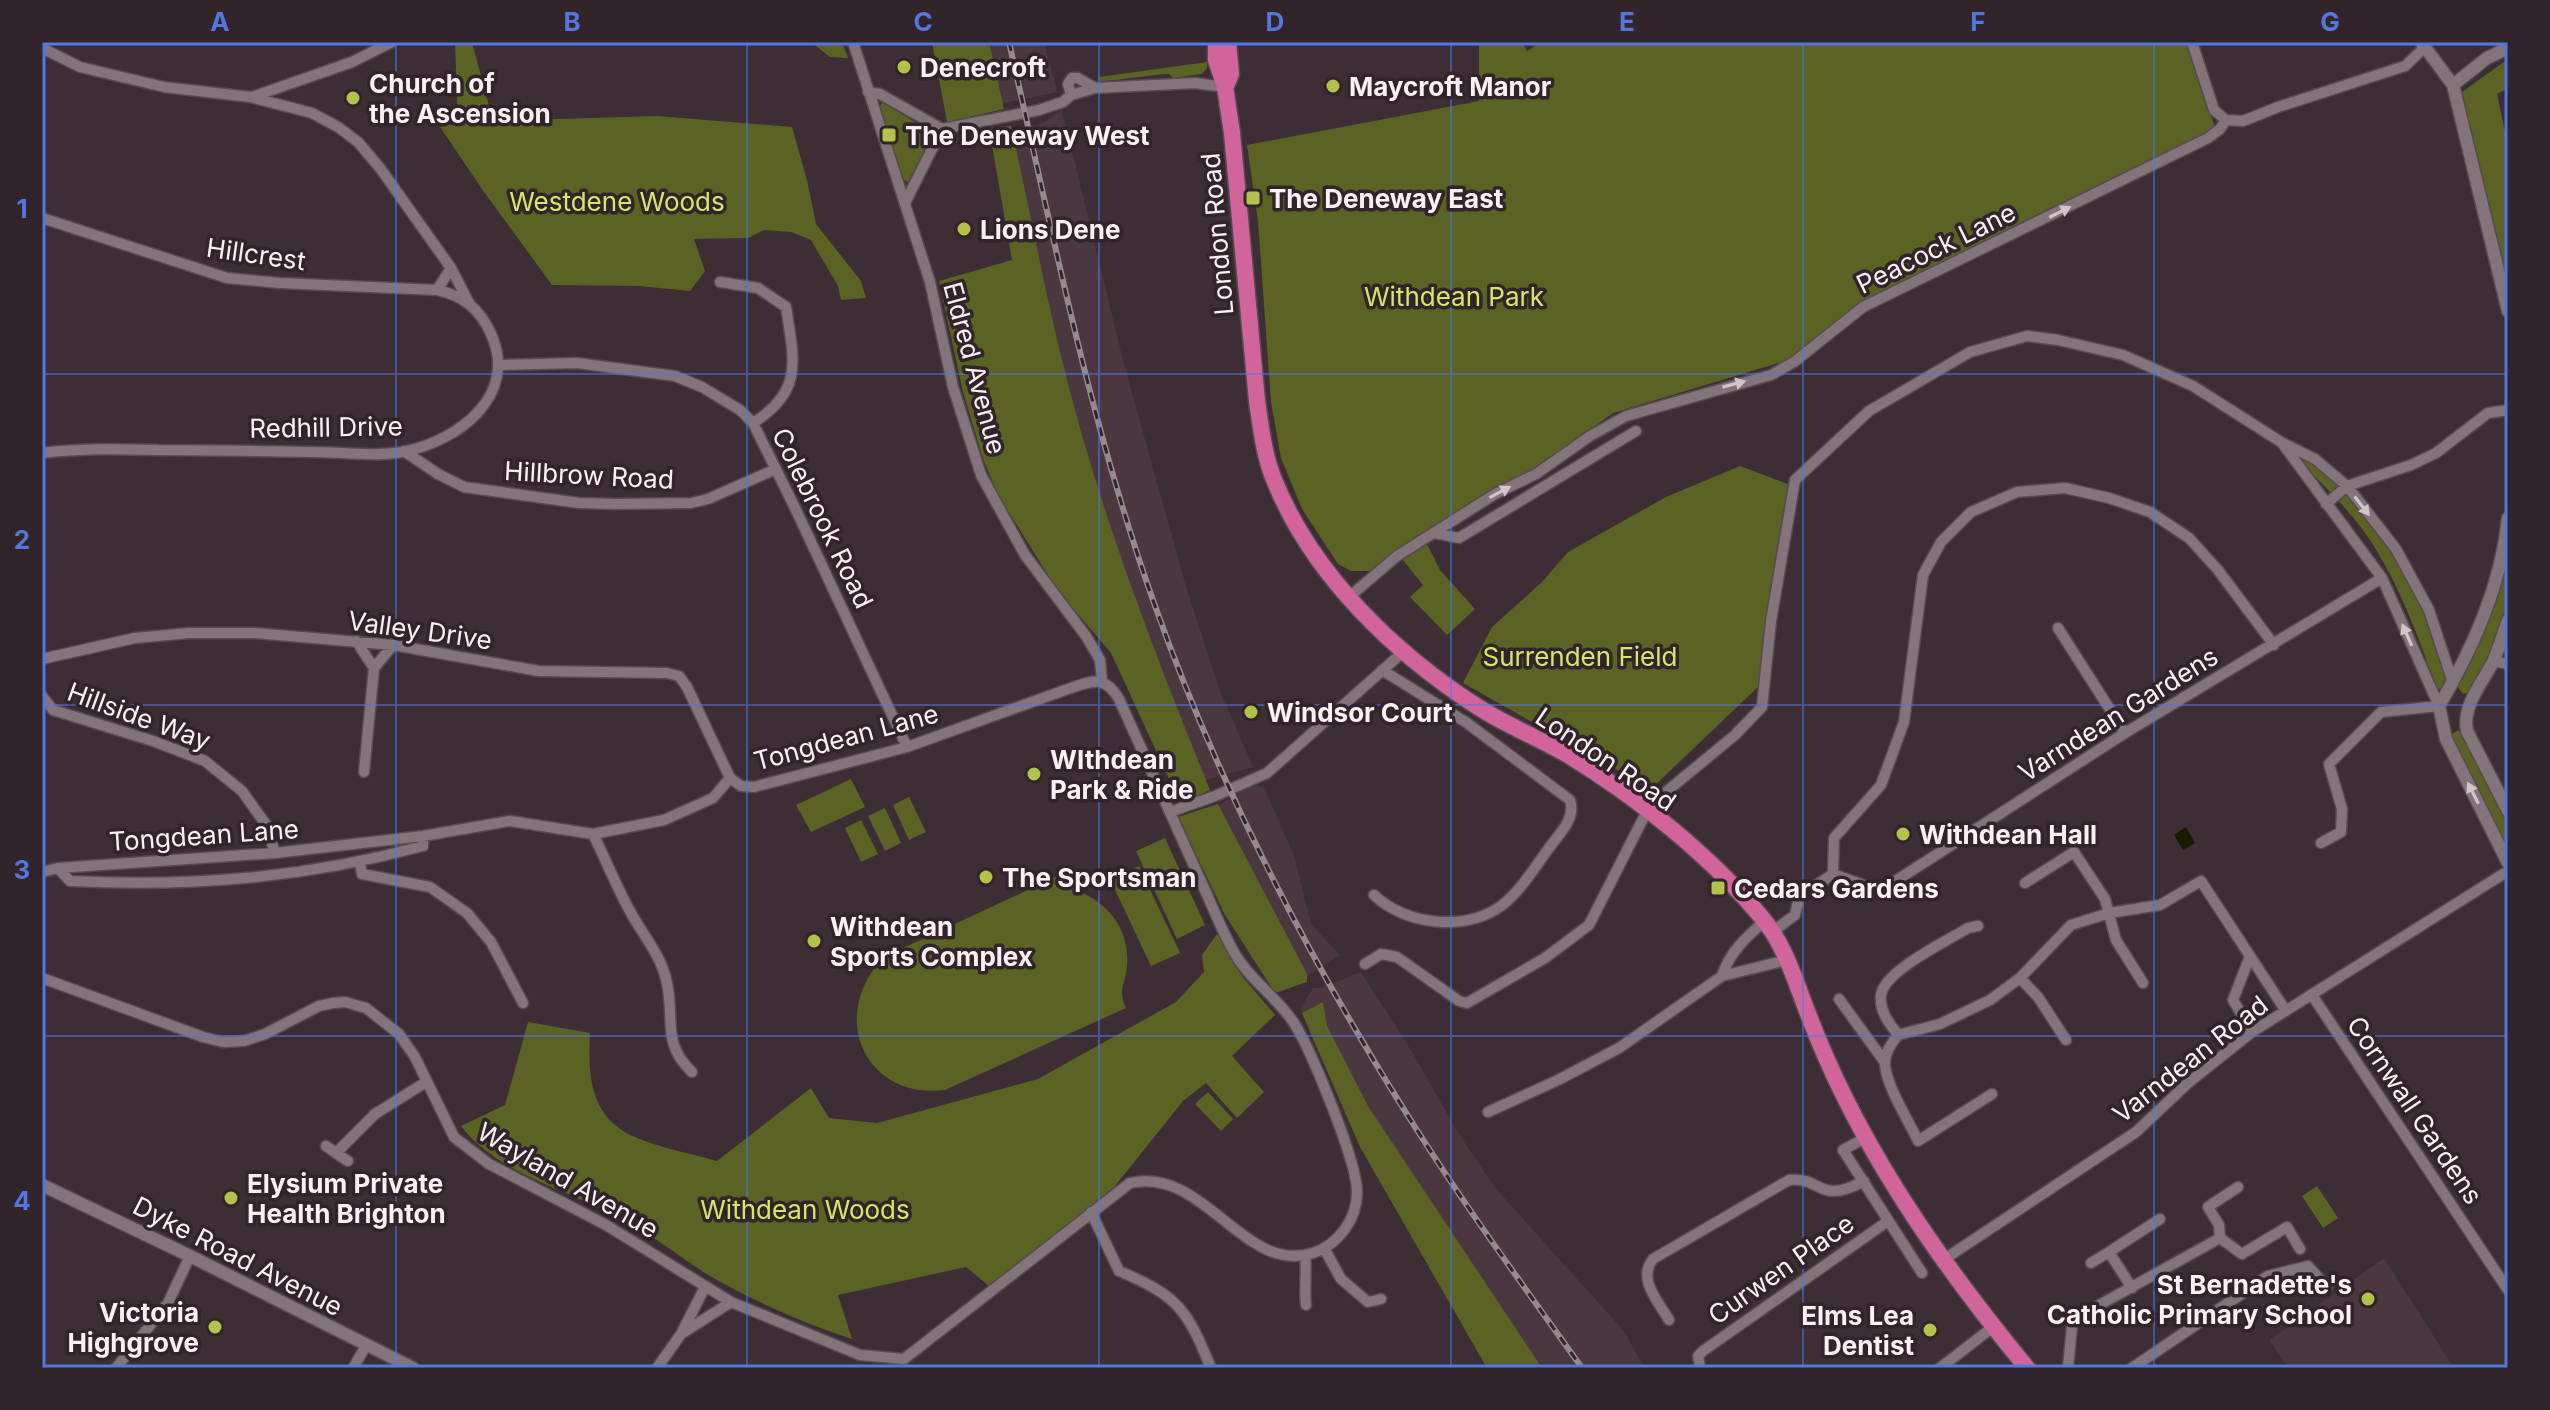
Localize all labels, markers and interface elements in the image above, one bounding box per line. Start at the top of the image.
text: A [210,6,230,37]
text: B [563,6,581,37]
text: C [913,6,933,37]
text: D [1266,6,1284,37]
text: E [1619,6,1635,37]
text: F [1970,6,1986,37]
text: G [2320,6,2340,37]
place label: Denecroft [920,52,1046,83]
marker: Denecroft [895,58,913,76]
place label: Church of the Ascension [369,68,551,129]
place label: Maycroft Manor [1349,71,1552,102]
marker: Maycroft Manor [1324,77,1342,95]
marker: Church of the Ascension [344,89,362,107]
place label: The Deneway West [905,120,1150,151]
marker: The Deneway West [880,126,898,144]
street label: London Road [1194,152,1240,316]
place label: The Deneway East [1269,183,1504,214]
park label: Westdene Woods [509,186,725,217]
marker: The Deneway East [1244,189,1262,207]
text: 1 [16,193,28,224]
street label: Peacock Lane [1851,196,2021,300]
one-way arrow [2048,205,2072,219]
place label: Lions Dene [980,214,1121,245]
marker: Lions Dene [955,220,973,238]
street label: Hillcrest [204,232,308,276]
street label: Eldred Avenue [937,279,1013,457]
park label: Withdean Park [1364,281,1544,312]
one-way arrow [1721,378,1746,390]
street label: Redhill Drive [249,410,403,444]
street label: Colebrook Road [766,423,880,613]
street label: Hillbrow Road [503,455,675,495]
one-way arrow [1489,486,1511,500]
one-way arrow [2354,496,2370,516]
text: 2 [14,524,30,555]
street label: Valley Drive [346,605,494,655]
one-way arrow [2401,623,2414,647]
street label: Varndean Gardens [2013,640,2223,788]
park label: Surrenden Field [1483,641,1677,672]
street label: Hillside Way [63,676,215,756]
street label: Tongdean Lane [750,697,942,777]
place label: Windsor Court [1267,697,1453,728]
street label: London Road [1530,701,1682,817]
marker: Windsor Court [1242,703,1260,721]
place label: WIthdean Park & Ride [1050,744,1193,805]
marker: WIthdean Park & Ride [1025,765,1043,783]
one-way arrow [2466,782,2480,805]
street label: Tongdean Lane [108,813,300,857]
place label: Withdean Hall [1919,819,2097,850]
marker: Withdean Hall [1894,825,1912,843]
text: 3 [14,854,30,885]
place label: The Sportsman [1002,862,1197,893]
marker: The Sportsman [977,868,995,886]
place label: Cedars Gardens [1734,873,1939,904]
marker: Cedars Gardens [1709,879,1727,897]
place label: Withdean Sports Complex [830,911,1033,972]
marker: Withdean Sports Complex [805,932,823,950]
street label: Varndean Road [2106,989,2274,1129]
street label: Cornwall Gardens [2341,1010,2489,1210]
street label: Wayland Avenue [472,1116,664,1244]
place label: Elysium Private Health Brighton [247,1168,446,1229]
text: 4 [13,1185,31,1216]
marker: Elysium Private Health Brighton [222,1189,240,1207]
street label: Dyke Road Avenue [128,1190,348,1322]
park label: Withdean Woods [700,1194,910,1225]
street label: Curwen Place [1702,1207,1860,1331]
place label: St Bernadette's Catholic Primary School [2047,1269,2352,1330]
marker: St Bernadette's Catholic Primary School [2359,1290,2377,1308]
place label: Victoria Highgrove [67,1297,199,1358]
place label: Elms Lea Dentist [1801,1300,1914,1361]
marker: Victoria Highgrove [206,1318,224,1336]
marker: Elms Lea Dentist [1921,1321,1939,1339]

